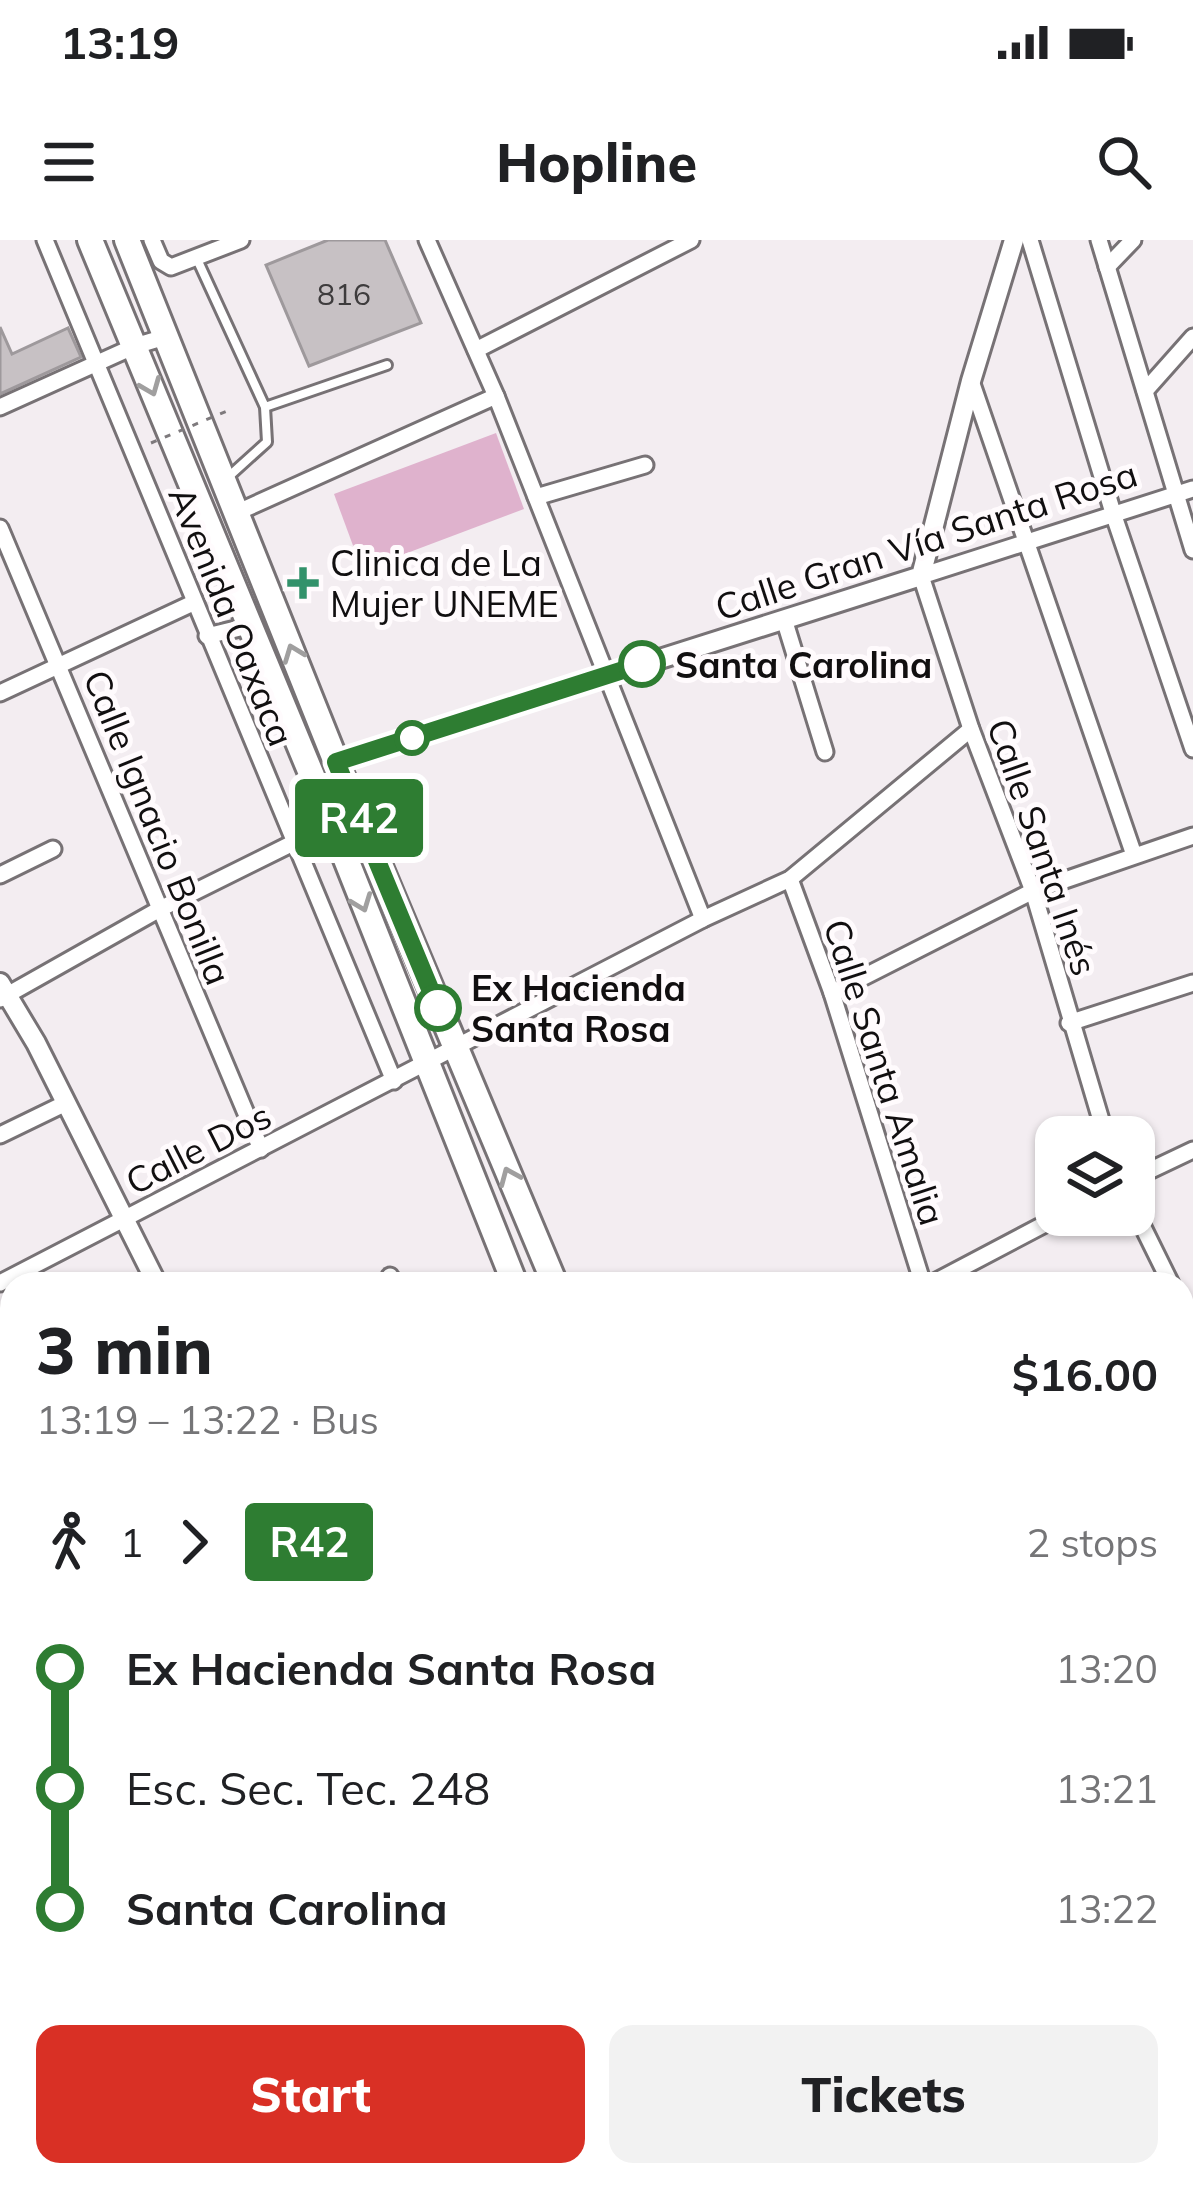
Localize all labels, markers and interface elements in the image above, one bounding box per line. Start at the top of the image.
text: 13:19 [60,14,179,70]
text: Hopline [496,128,697,196]
icon: menu [36,129,102,195]
icon: search [1091,129,1157,195]
house number: 816 [317,275,371,313]
one-way arrow [137,375,162,396]
street label: Calle Gran Vía Santa Rosa [709,450,1143,630]
street label: Avenida Oaxaca [160,480,304,752]
place label: Clinica de La Mujer UNEME [330,540,559,626]
marker: Clinica de La Mujer UNEME [287,567,319,599]
marker: Santa Carolina [620,642,664,686]
place label: Santa Carolina [675,642,932,687]
one-way arrow [283,643,308,664]
street label: Calle Ignacio Bonilla [74,663,242,991]
street label: Calle Santa Inés [978,713,1108,981]
unlabelled marker [396,722,428,754]
line badge: R42 [290,779,428,857]
text: R42 [319,791,399,844]
one-way arrow [348,892,373,913]
street label: Calle Santa Amalia [814,913,956,1231]
place label: Ex Hacienda Santa Rosa [471,965,686,1051]
marker: Ex Hacienda Santa Rosa [416,986,460,1030]
street label: Calle Dos [118,1092,278,1204]
map controls [1035,1116,1155,1236]
button: layers [1035,1116,1155,1236]
one-way arrow [499,1167,523,1188]
text: 3 min [36,1308,213,1391]
text: $16.00 [1012,1346,1158,1402]
text: 13:19 – 13:22 · Bus [36,1395,379,1444]
icon: walk [36,1509,102,1575]
icon: forward [161,1509,227,1575]
text: R42 [269,1515,349,1568]
text: 1 [120,1518,143,1567]
text: 2 stops [1027,1518,1158,1567]
text: Ex Hacienda Santa Rosa [126,1640,656,1696]
text: 13:20 [1056,1644,1158,1693]
text: Esc. Sec. Tec. 248 [126,1760,490,1816]
text: 13:21 [1056,1764,1158,1813]
text: Santa Carolina [126,1880,448,1936]
text: 13:22 [1056,1884,1158,1933]
button: Start [36,2025,585,2163]
button: Tickets [609,2025,1158,2163]

